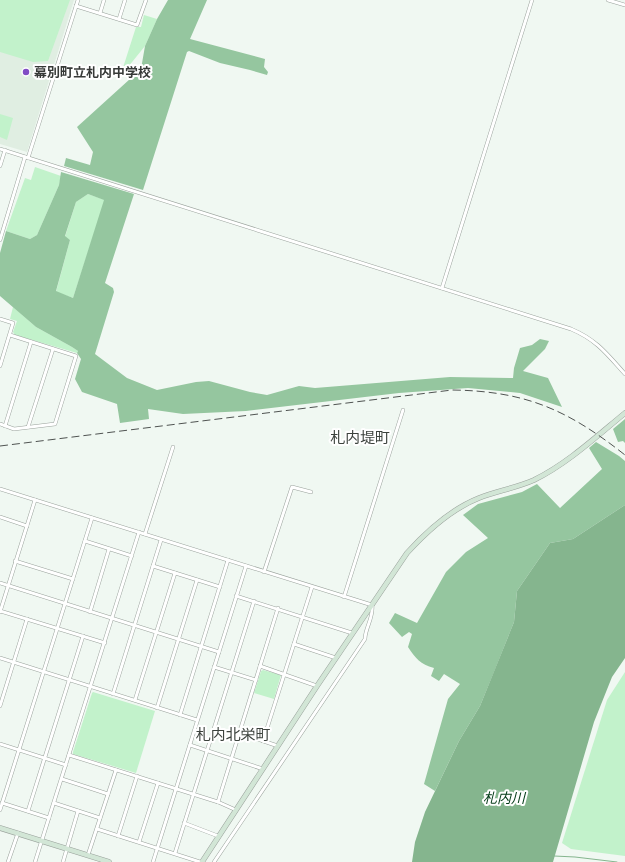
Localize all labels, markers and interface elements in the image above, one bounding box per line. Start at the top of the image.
place label: 幕別町立札内中学校 [34,63,151,81]
marker: 幕別町立札内中学校 [21,67,31,77]
district label: 札内堤町 [330,427,390,447]
district label: 札内北栄町 [195,724,271,744]
water label: 札内川 [483,788,527,807]

